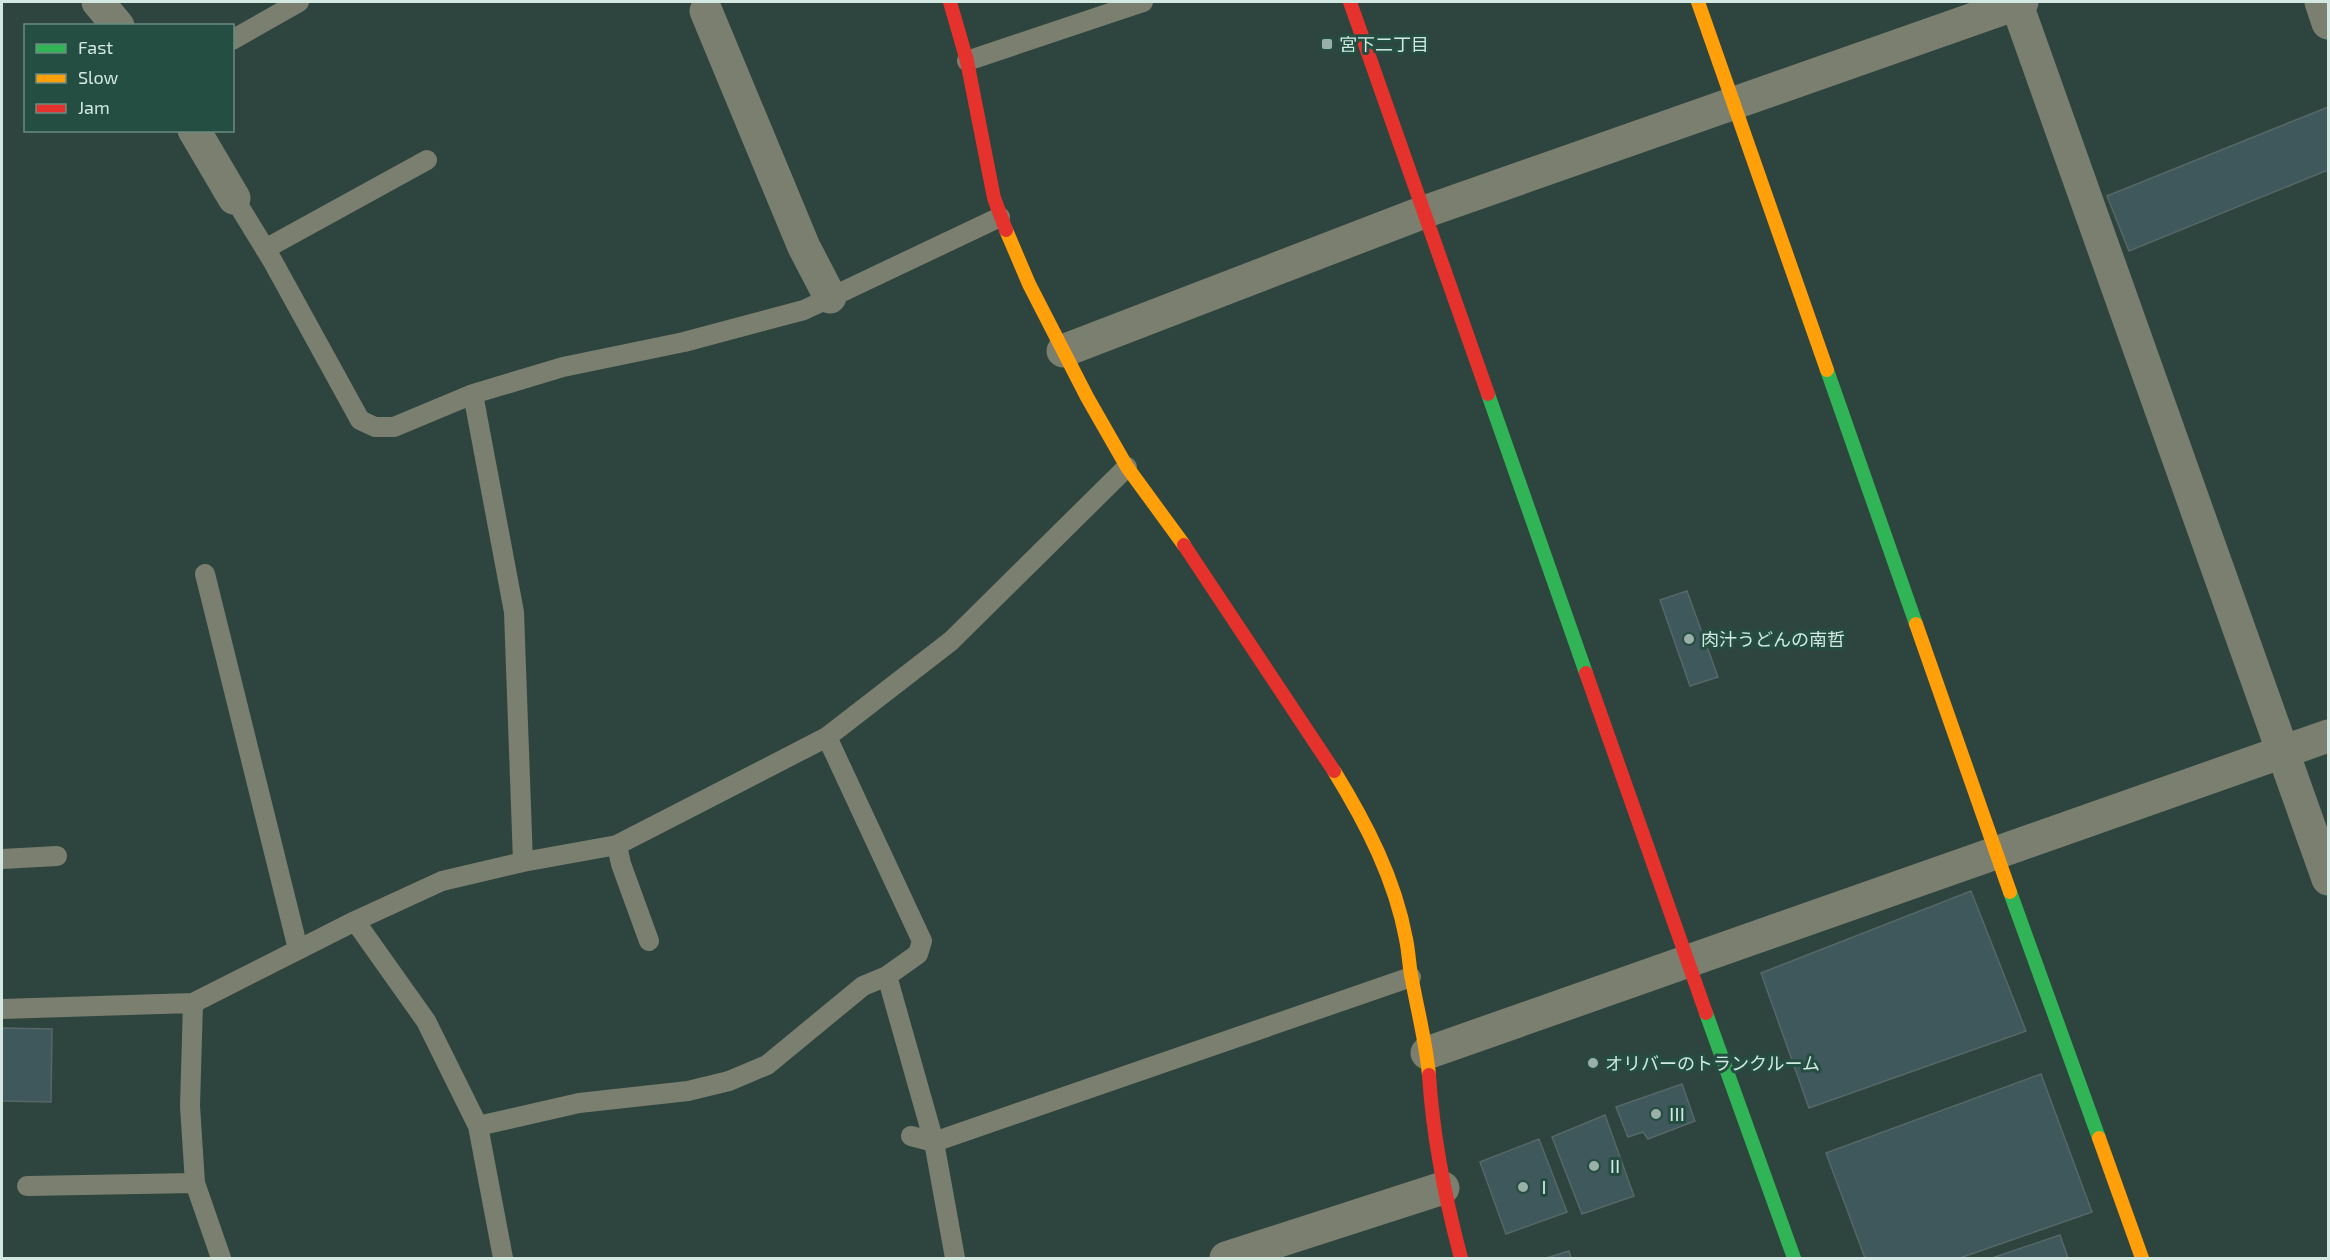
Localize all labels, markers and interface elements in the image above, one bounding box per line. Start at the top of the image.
legend [24,24,234,132]
place label: 宮下二丁目 [1339,33,1429,55]
text: Fast [78,36,113,58]
marker: 宮下二丁目 [1320,37,1334,51]
text: Slow [78,66,119,88]
text: Jam [78,96,110,118]
place label: 肉汁うどんの南哲 [1701,628,1845,650]
marker: 肉汁うどんの南哲 [1682,632,1696,646]
place label: オリバーのトランクルーム [1605,1052,1820,1074]
marker: オリバーのトランクルーム [1586,1056,1600,1070]
place label: Ⅲ [1668,1103,1686,1125]
marker: Ⅲ [1649,1107,1663,1121]
place label: Ⅱ [1606,1155,1624,1177]
marker: Ⅱ [1587,1159,1601,1173]
place label: Ⅰ [1535,1176,1553,1198]
marker: Ⅰ [1516,1180,1530,1194]

